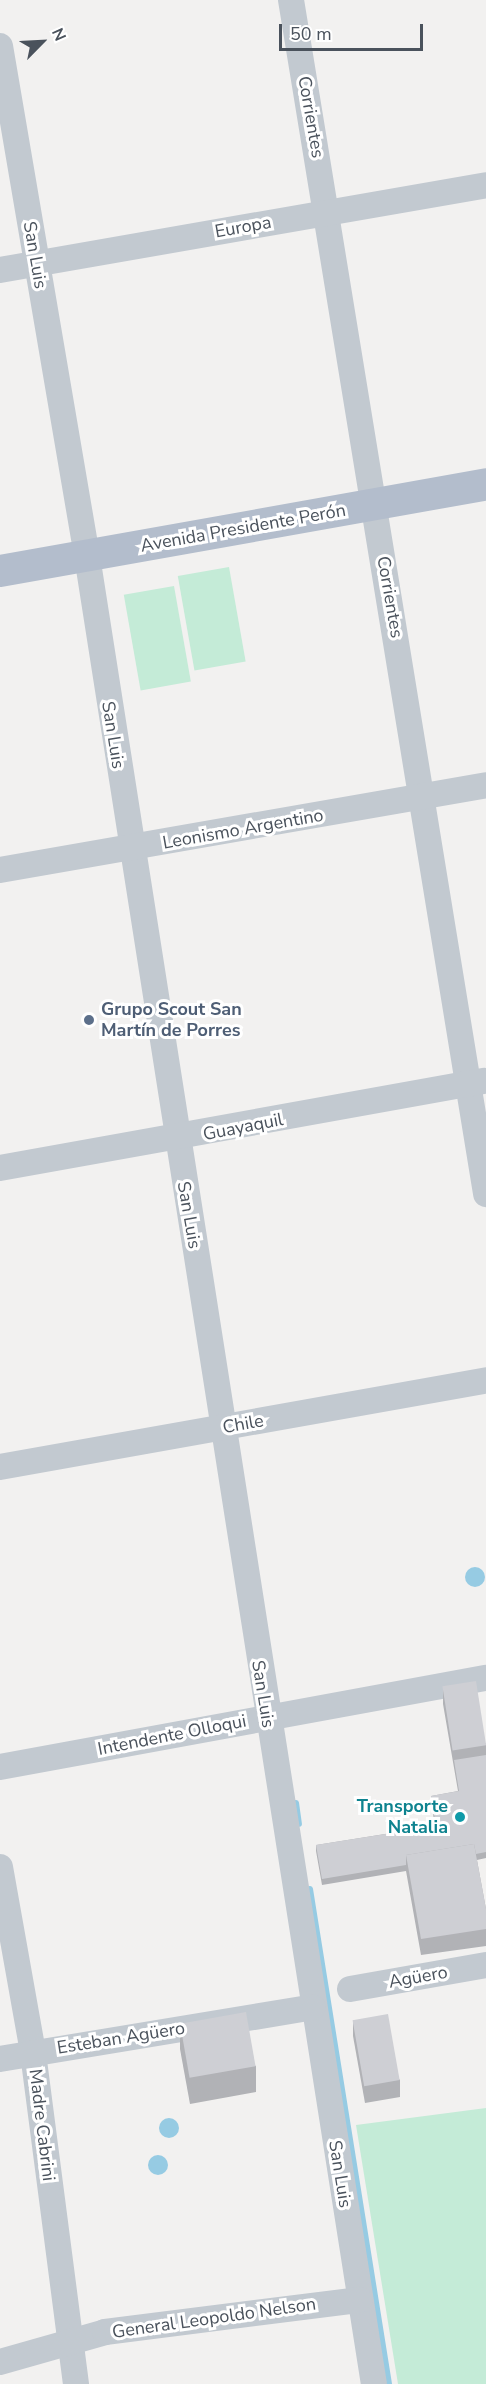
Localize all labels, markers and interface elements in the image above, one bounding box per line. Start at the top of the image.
north arrow [12,12,72,72]
scale bar [282,12,426,50]
text: 50 m [290,22,332,46]
text: N [46,25,71,45]
street label: Corrientes [293,74,329,160]
street label: Europa [213,211,273,243]
street label: San Luis [18,220,52,290]
street label: Avenida Presidente Perón [139,499,347,557]
street label: Corrientes [372,554,408,640]
street label: San Luis [97,700,129,770]
street label: Leonismo Argentino [161,804,325,854]
place label: Grupo Scout San Martín de Porres [101,999,242,1042]
marker: Grupo Scout San Martín de Porres [82,1013,96,1027]
street label: Guayaquil [201,1109,285,1145]
street label: San Luis [172,1180,206,1250]
street label: Chile [221,1410,265,1438]
street label: San Luis [247,1659,279,1729]
street label: Intendente Olloqui [96,1710,248,1760]
place label: Transporte Natalia [357,1796,448,1838]
marker: Transporte Natalia [453,1810,467,1824]
street label: Agüero [387,1961,449,1993]
street label: Esteban Agüero [56,2017,186,2059]
street label: Madre Cabrini [24,2068,60,2182]
street label: San Luis [324,2139,356,2209]
street label: General Leopoldo Nelson [111,2293,317,2343]

